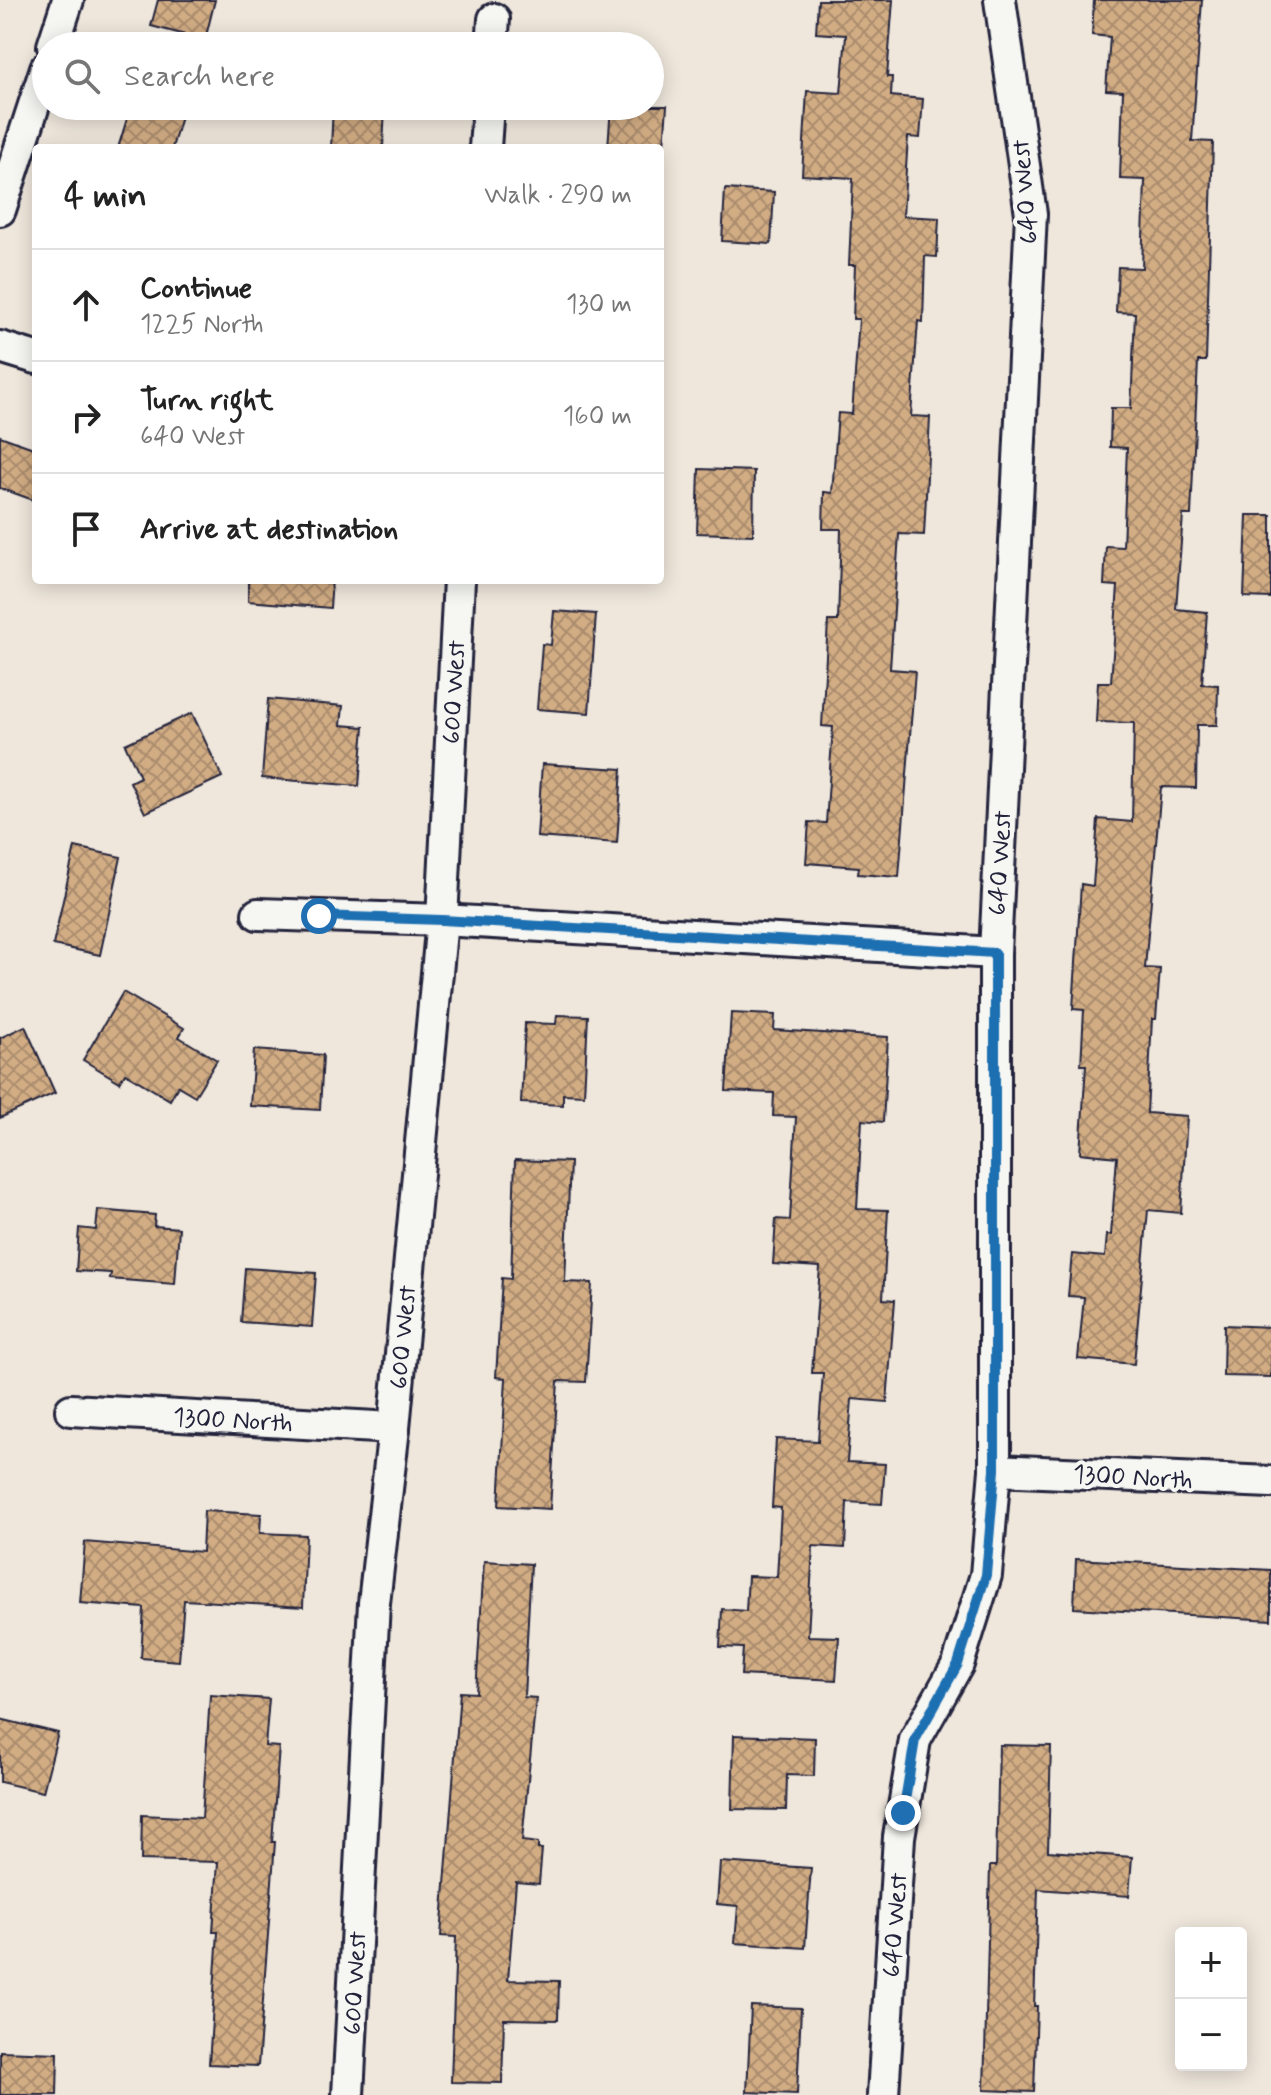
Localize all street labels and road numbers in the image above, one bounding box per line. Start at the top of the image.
street label: 640 West [1004,138,1048,246]
street label: 600 West [435,639,475,745]
street label: 640 West [981,810,1021,916]
street label: 600 West [383,1284,425,1391]
street label: 1300 North [172,1401,294,1441]
street label: 1300 North [1072,1458,1194,1498]
street label: 640 West [875,1872,917,1979]
street label: 600 West [336,1930,376,2036]

